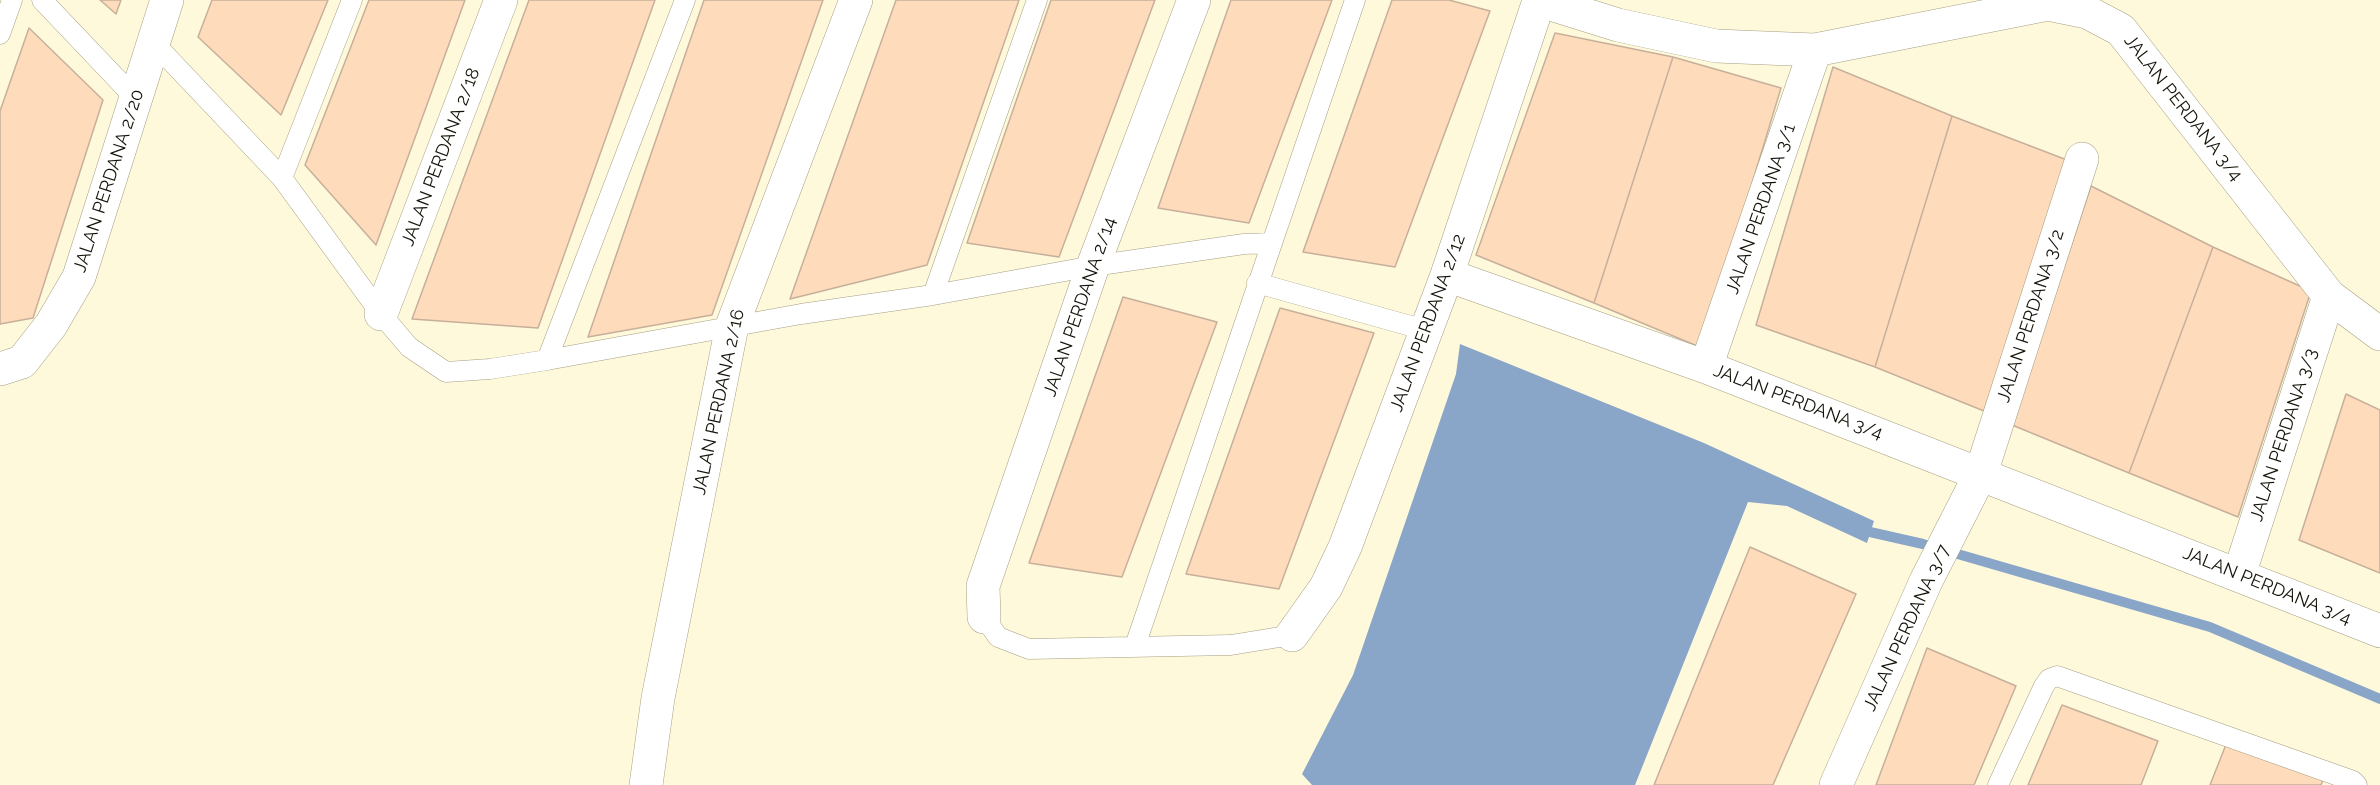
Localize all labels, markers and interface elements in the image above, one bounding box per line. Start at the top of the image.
street label: JALAN PERDANA 3/4 [2119,31,2247,185]
street label: JALAN PERDANA 2/18 [397,65,485,249]
street label: JALAN PERDANA 2/20 [69,87,149,275]
street label: JALAN PERDANA 3/1 [1722,121,1800,297]
street label: JALAN PERDANA 2/14 [1039,214,1121,400]
street label: JALAN PERDANA 3/2 [1993,227,2069,405]
street label: JALAN PERDANA 2/12 [1386,231,1470,415]
street label: JALAN PERDANA 2/16 [689,307,749,497]
street label: JALAN PERDANA 3/3 [2246,346,2322,524]
street label: JALAN PERDANA 3/4 [1710,360,1886,444]
street label: JALAN PERDANA 3/7 [1859,541,1955,715]
street label: JALAN PERDANA 3/4 [2180,542,2354,630]

